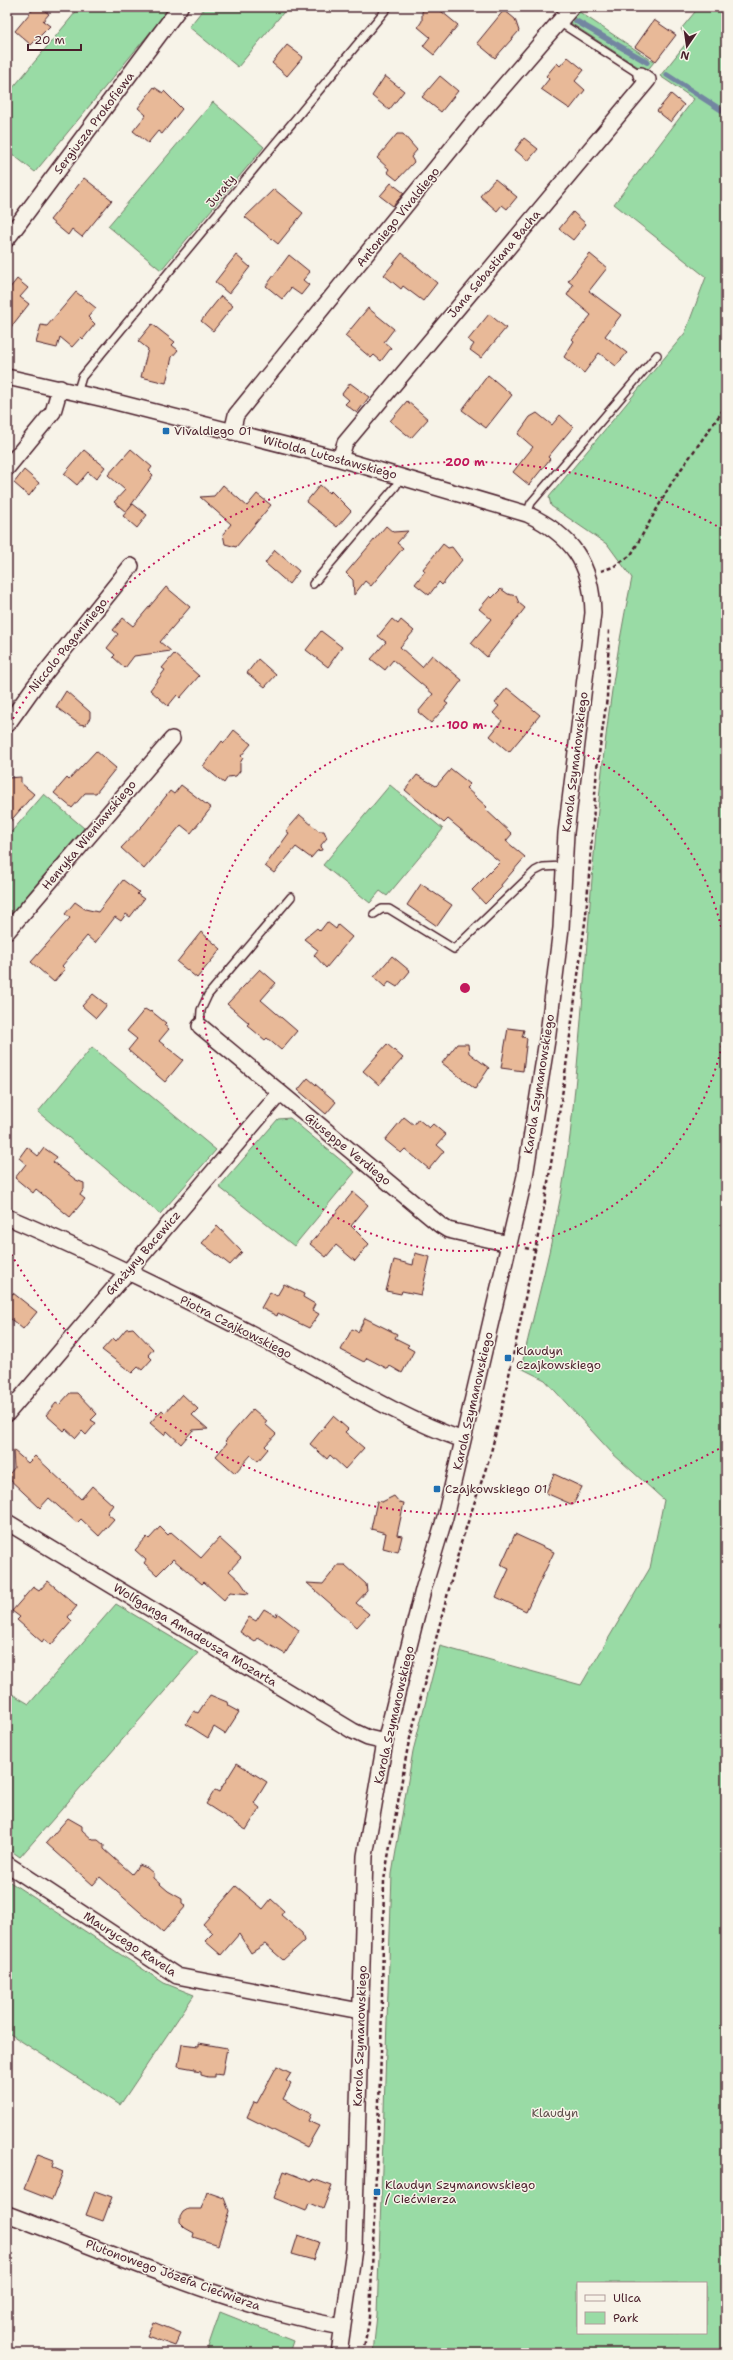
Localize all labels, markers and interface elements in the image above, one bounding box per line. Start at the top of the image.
scale bar [28,26,81,52]
north arrow [667,26,707,66]
text: 20 m [34,32,65,48]
text: N [679,47,691,64]
street label: Sergiusza Prokofiewa [50,68,138,177]
street label: Antoniego Vivaldiego [353,164,443,270]
street label: Juraty [203,171,239,211]
street label: Jana Sebastiana Bacha [444,206,544,321]
place label: Vivaldiego 01 [174,423,252,439]
marker: Vivaldiego 01 [161,426,171,436]
street label: Witolda Lutosławskiego [261,431,399,483]
text: 200 m [445,454,485,470]
street label: Niccolo Paganiniego [25,595,111,695]
street label: Karola Szymanowskiego [558,691,592,833]
text: 100 m [447,717,484,733]
street label: Henryka Wieniawskiego [38,777,140,893]
centre of rings [458,981,472,995]
street label: Karola Szymanowskiego [520,1013,558,1155]
street label: Giuseppe Verdiego [301,1109,395,1189]
street label: Grażyny Bacewicz [102,1207,184,1299]
street label: Piotra Czajkowskiego [177,1292,295,1362]
street label: Karola Szymanowskiego [449,1330,497,1472]
place label: Klaudyn Czajkowskiego [516,1343,601,1373]
marker: Klaudyn Czajkowskiego [503,1353,513,1363]
place label: Czajkowskiego 01 [445,1481,547,1497]
marker: Czajkowskiego 01 [432,1484,442,1494]
street label: Wolfganga Amadeusza Mozarta [110,1580,280,1691]
street label: Karola Szymanowskiego [370,1644,418,1786]
street label: Maurycego Ravela [80,1908,180,1980]
street label: Karola Szymanowskiego [350,1965,370,2107]
park label: Klaudyn [532,2105,578,2121]
place label: Klaudyn Szymanowskiego / Ciećwierza [385,2177,535,2207]
marker: Klaudyn Szymanowskiego / Ciećwierza [372,2187,382,2197]
street label: Plutonowego Józefa Ciećwierza [83,2236,263,2314]
legend [577,2282,707,2334]
text: Ulica [613,2290,642,2306]
text: Park [613,2310,639,2326]

